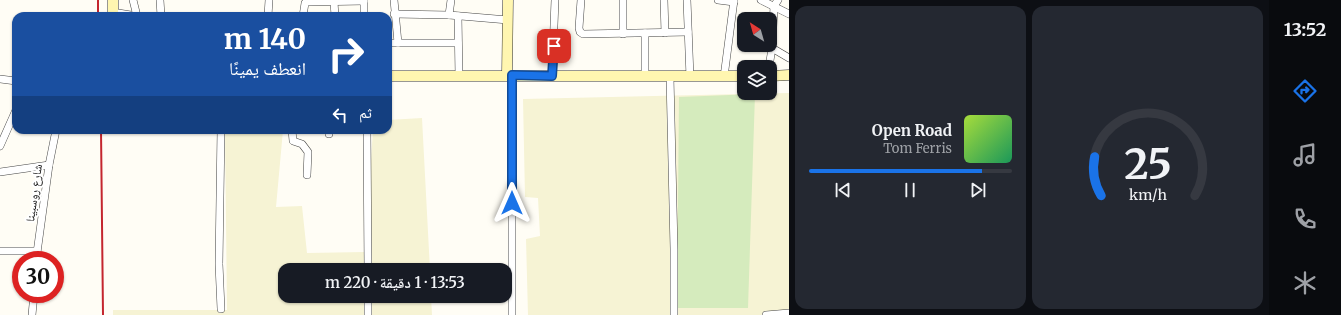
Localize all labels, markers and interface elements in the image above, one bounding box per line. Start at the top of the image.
north arrow [737,12,777,52]
map controls [737,12,777,100]
text: 13:52 [1284,18,1326,41]
text: 140 m [224,21,306,57]
icon: right [320,28,372,80]
pin [537,29,571,63]
icon: arrive [543,35,565,57]
text: انعطف يمينًا [229,57,306,80]
button: layers [737,60,777,100]
icon: directions [1291,77,1319,105]
text: ثم [359,103,372,122]
icon: left [329,104,351,126]
text: Open Road [872,121,952,140]
text: 25 [1124,137,1171,189]
text: Tom Ferris [883,140,952,157]
icon: music [1291,141,1319,169]
street label: شارع روسبينا [22,163,46,223]
icon: previous [832,179,854,201]
icon: pause [899,179,921,201]
icon: next [967,179,989,201]
position arrow [491,182,533,224]
text: km/h [1129,185,1167,203]
icon: phone [1291,205,1319,233]
speed limit sign: 30 [12,251,64,303]
icon: climate [1291,269,1319,297]
text: 13:53 · 1 دقيقة · 220 m [325,273,465,292]

